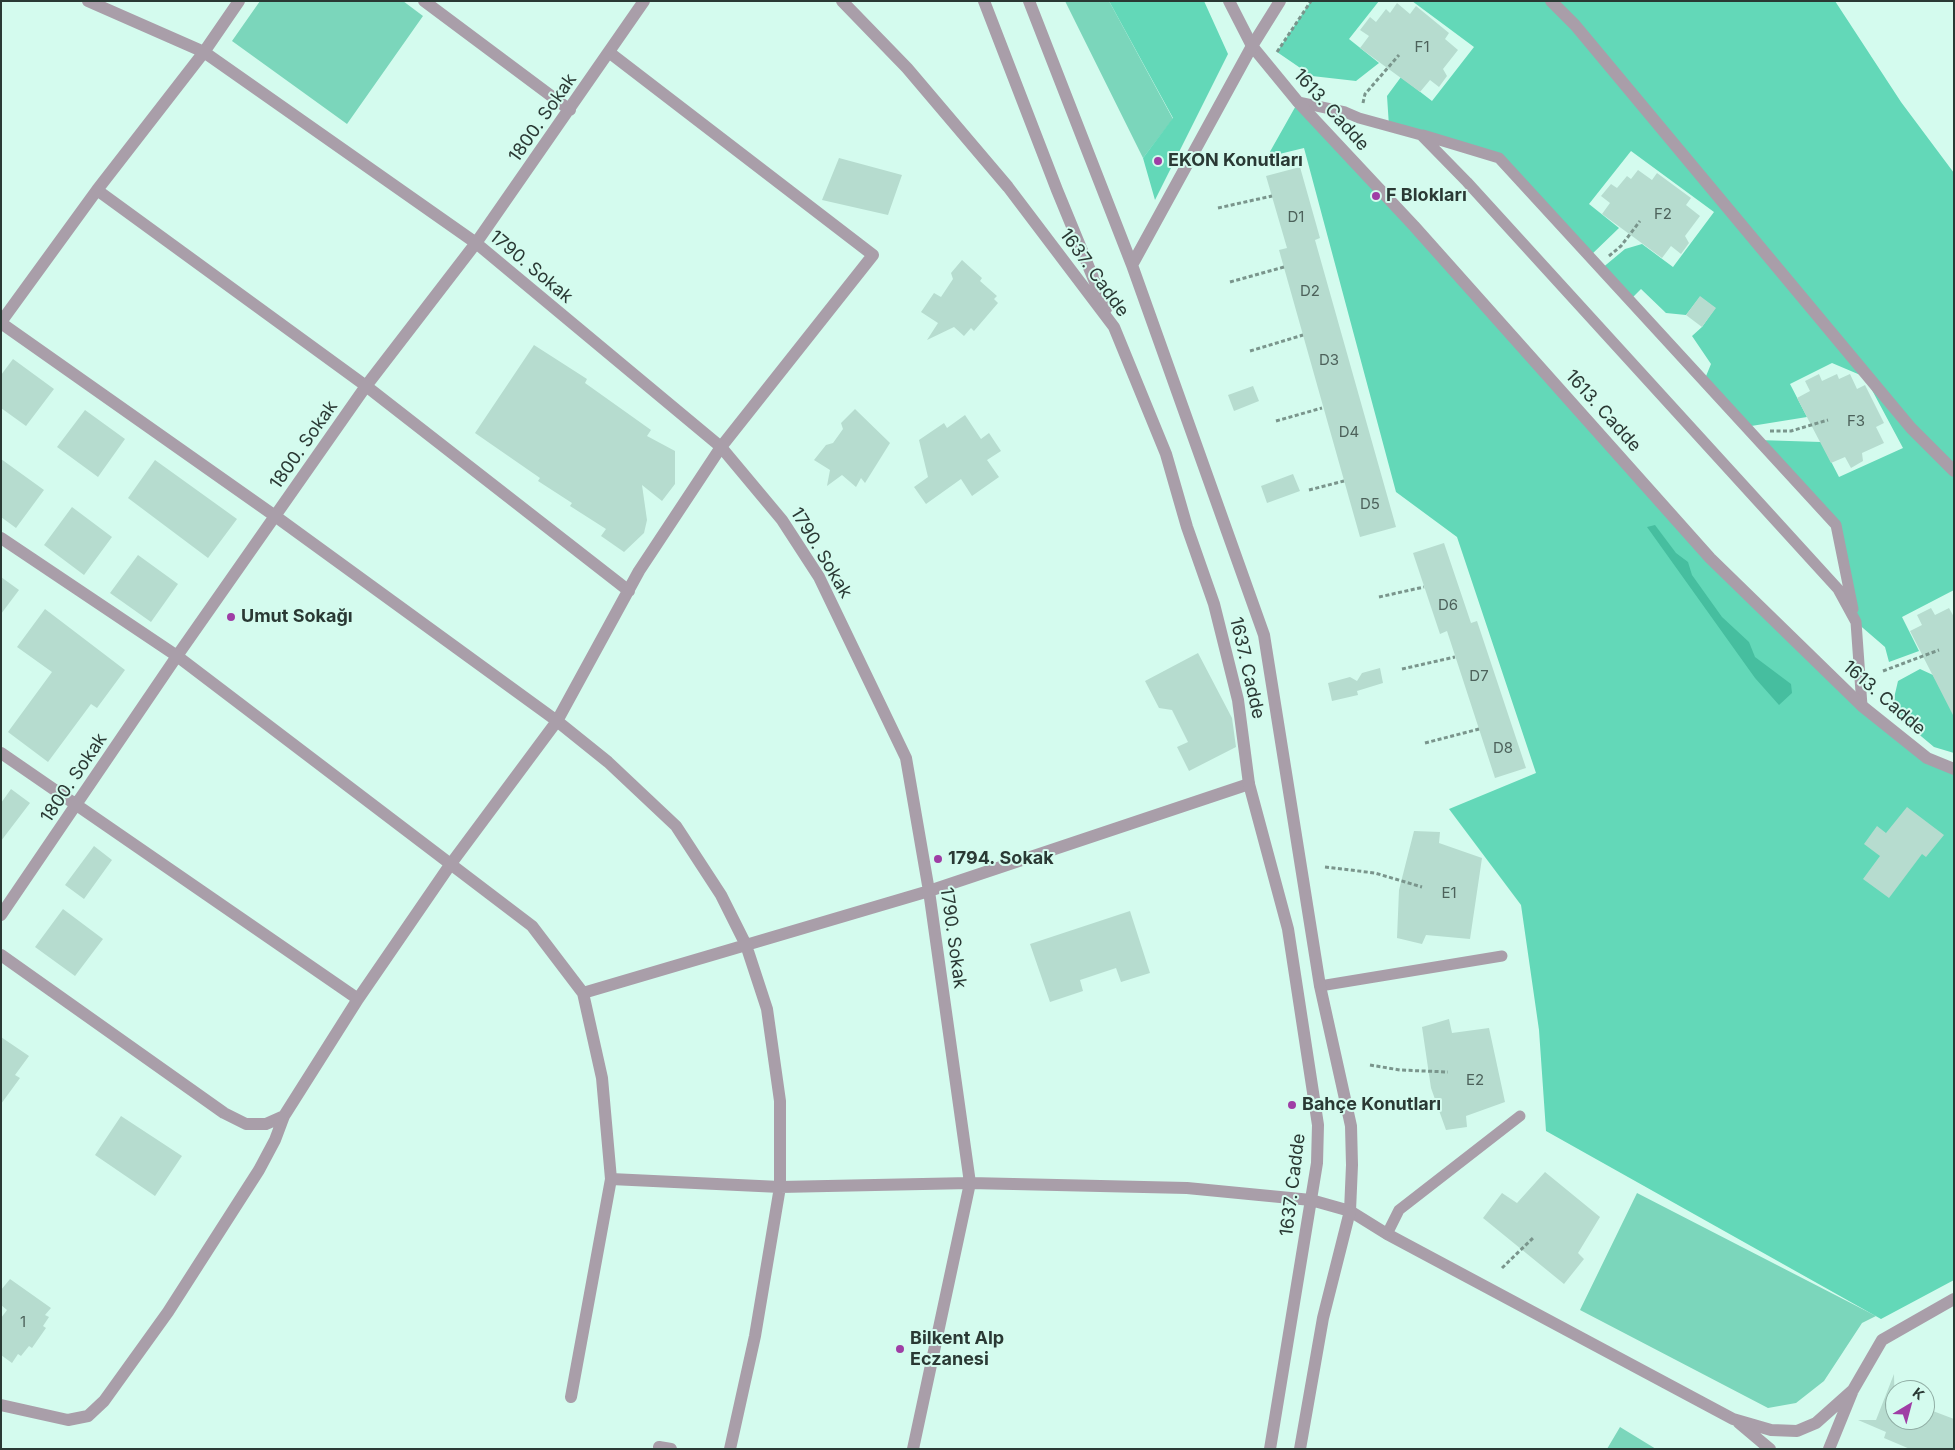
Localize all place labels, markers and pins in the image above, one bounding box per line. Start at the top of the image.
place label: EKON Konutları [1168,150,1303,172]
marker: EKON Konutları [1152,155,1164,167]
place label: F Blokları [1386,185,1467,207]
marker: F Blokları [1370,190,1382,202]
place label: Umut Sokağı [241,606,353,628]
marker: Umut Sokağı [225,611,237,623]
place label: 1794. Sokak [948,848,1054,870]
marker: 1794. Sokak [932,853,944,865]
place label: Bahçe Konutları [1302,1094,1441,1116]
marker: Bahçe Konutları [1286,1099,1298,1111]
place label: Bilkent Alp Eczanesi [910,1328,1004,1370]
marker: Bilkent Alp Eczanesi [894,1343,906,1355]

